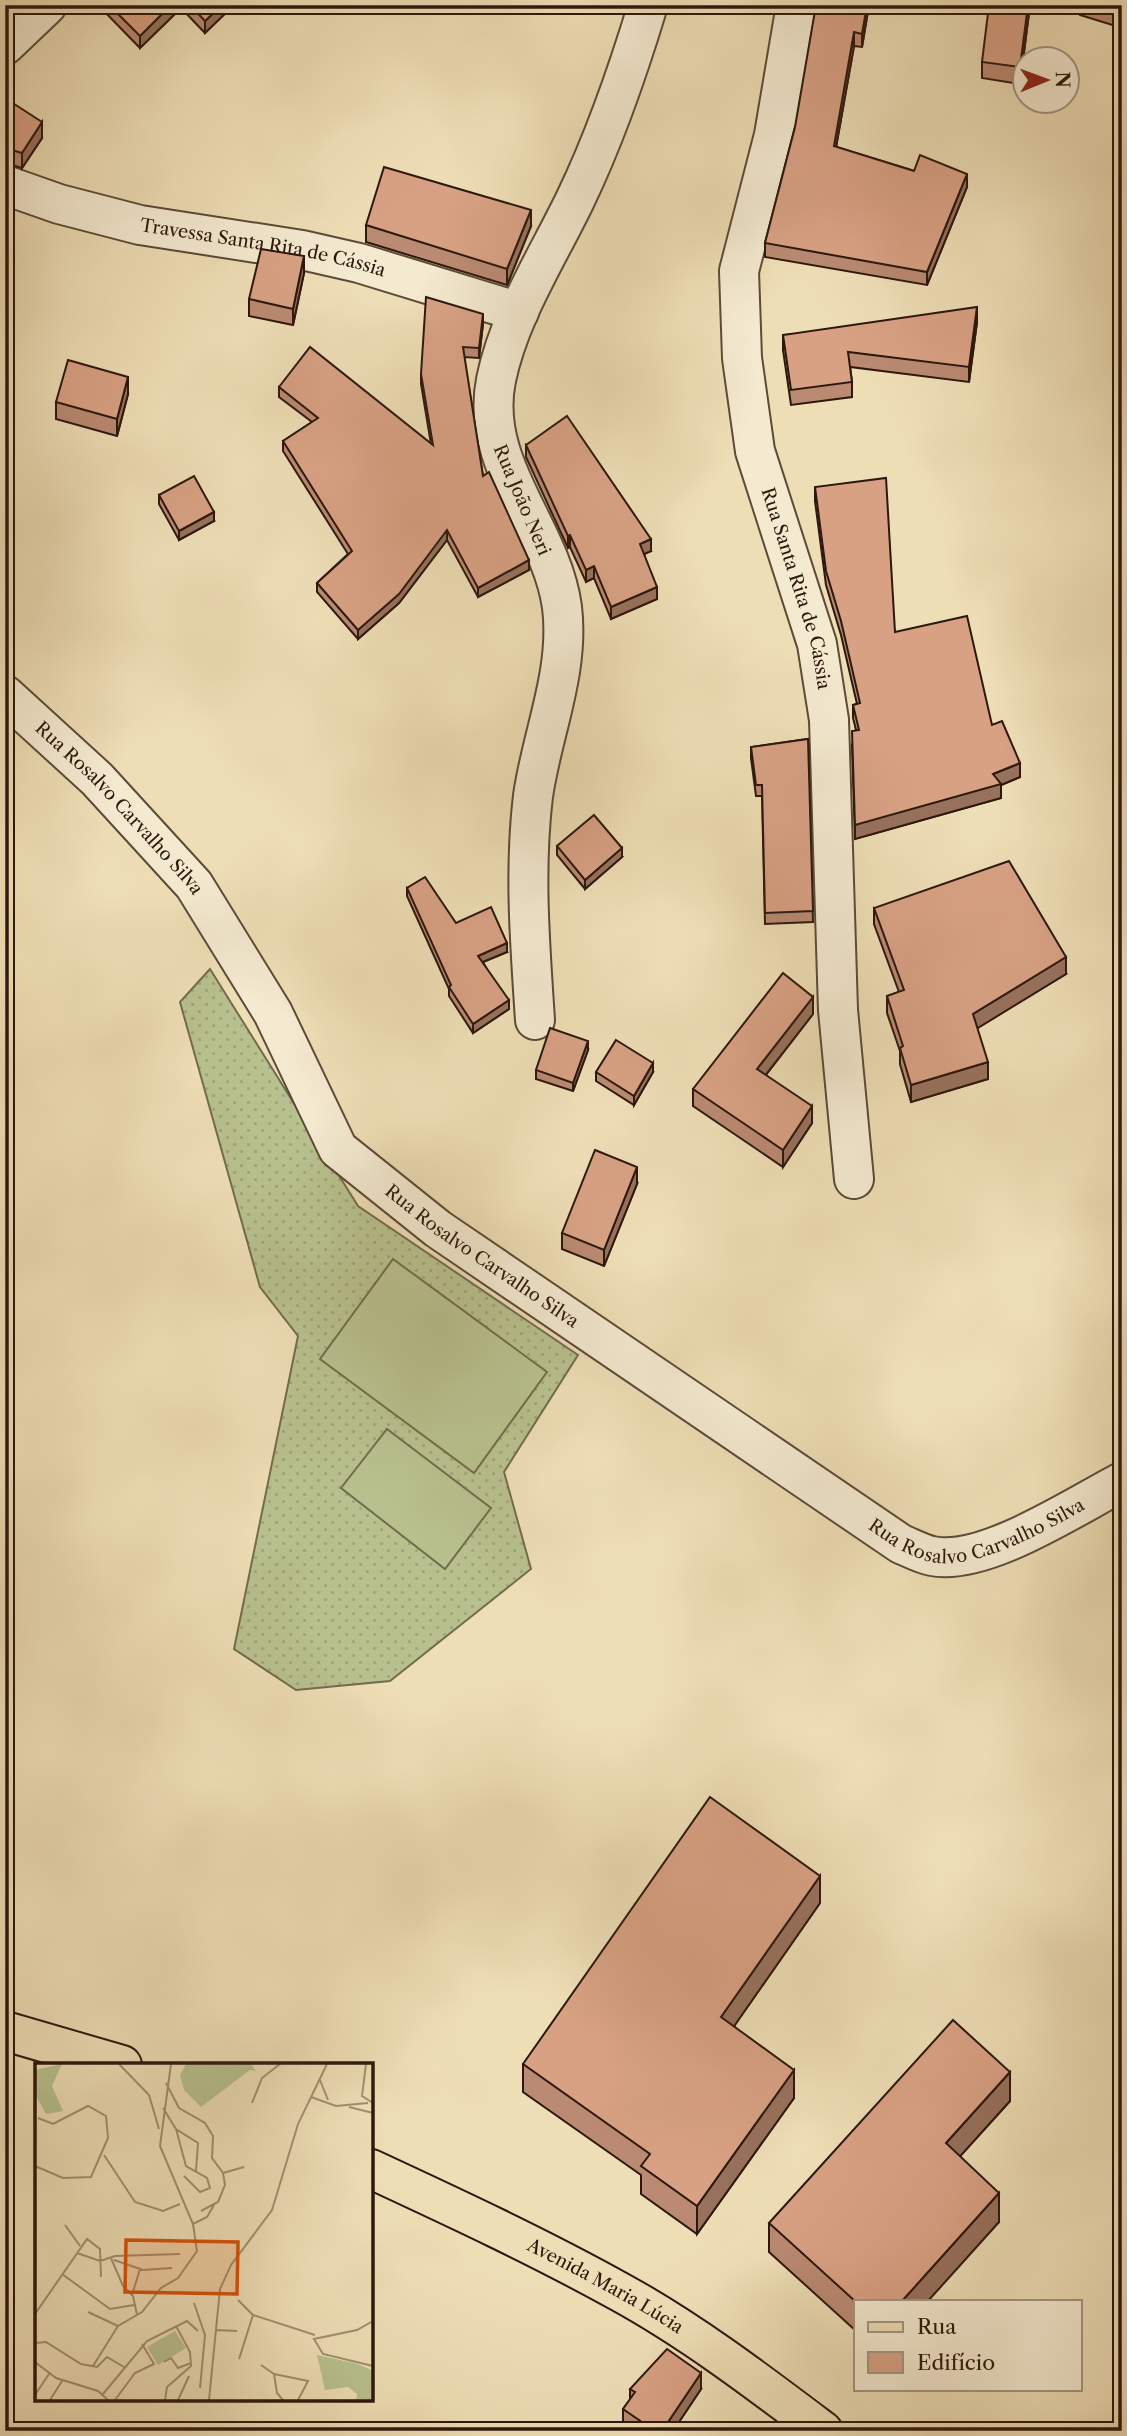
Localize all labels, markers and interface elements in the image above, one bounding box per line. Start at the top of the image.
north arrow [1012,46,1082,116]
text: N [1051,71,1074,88]
street label: Travessa Santa Rita de Cássia [139,214,389,282]
street label: Rua João Neri [489,441,555,559]
street label: Rua Santa Rita de Cássia [756,485,835,691]
street label: Rua Rosalvo Carvalho Silva [31,717,208,899]
street label: Rua Rosalvo Carvalho Silva [381,1180,583,1333]
street label: Rua Rosalvo Carvalho Silva [864,1494,1089,1568]
inset map [35,2063,373,2401]
street label: Avenida Maria Lúcia [523,2234,688,2339]
legend [854,2300,1082,2390]
text: Rua [917,2314,957,2339]
text: Edifício [917,2350,995,2375]

